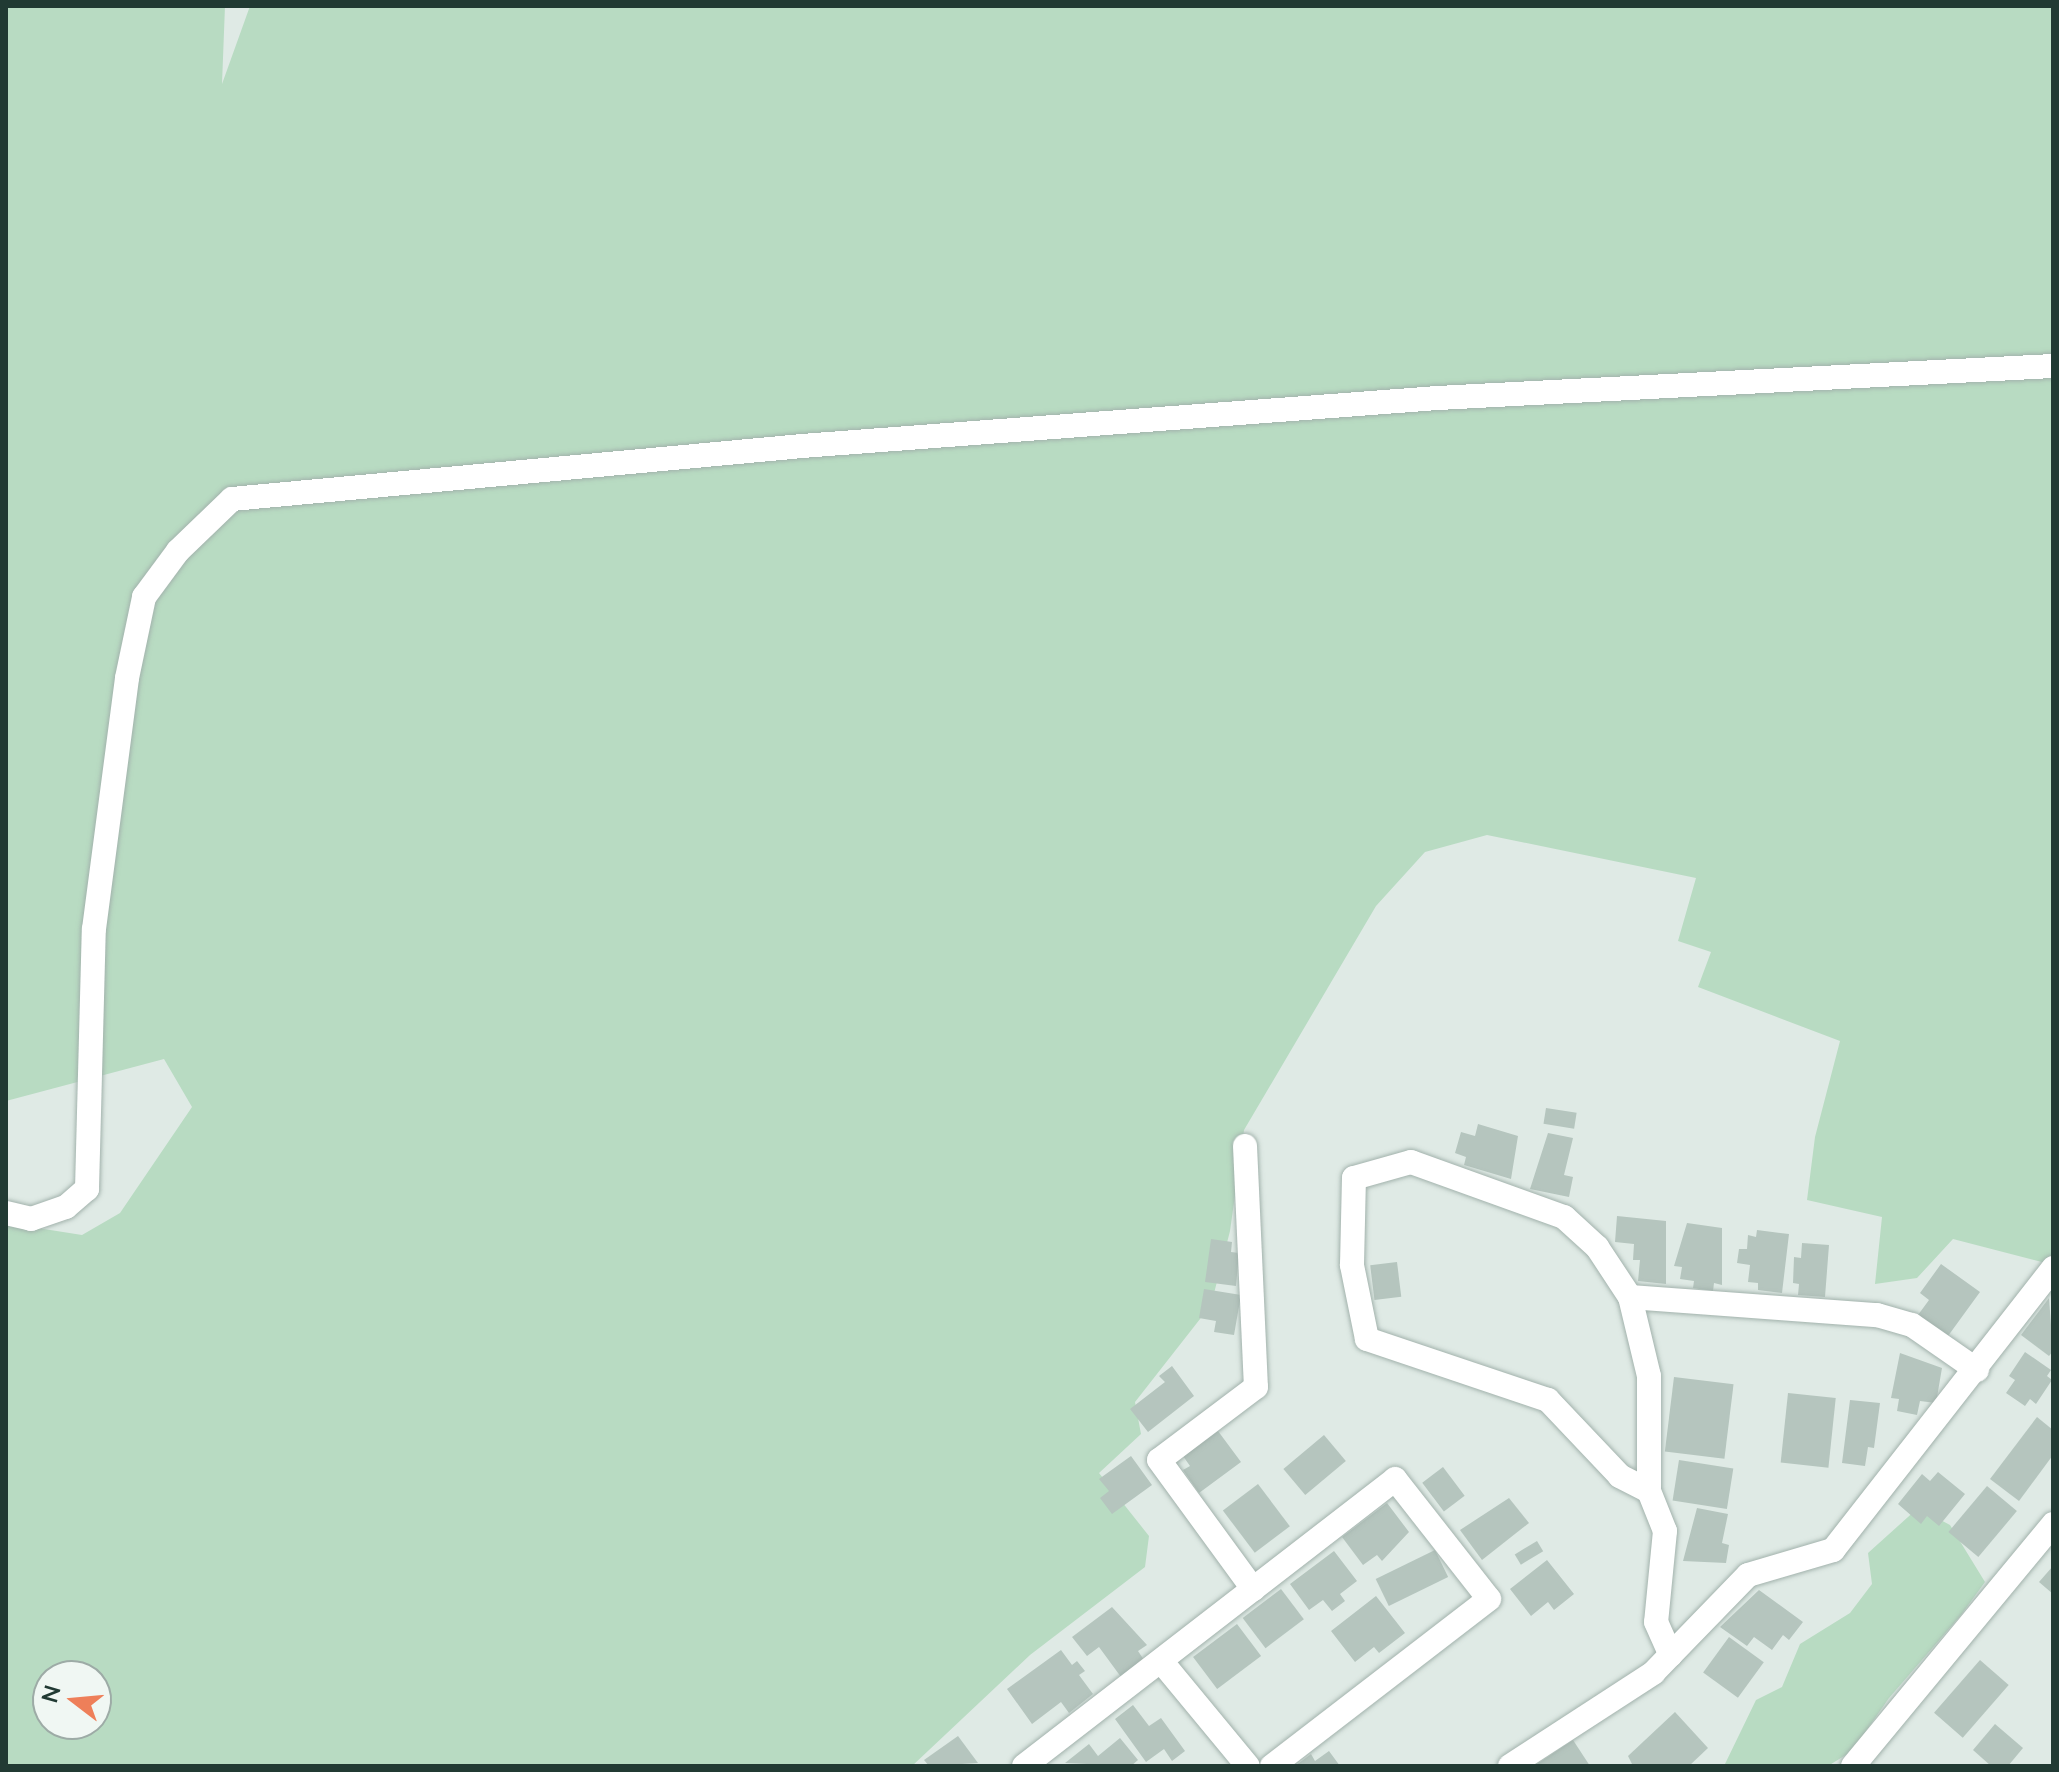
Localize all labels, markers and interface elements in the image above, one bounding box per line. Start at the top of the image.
north arrow [32,1660,112,1740]
text: N [35,1682,66,1706]

